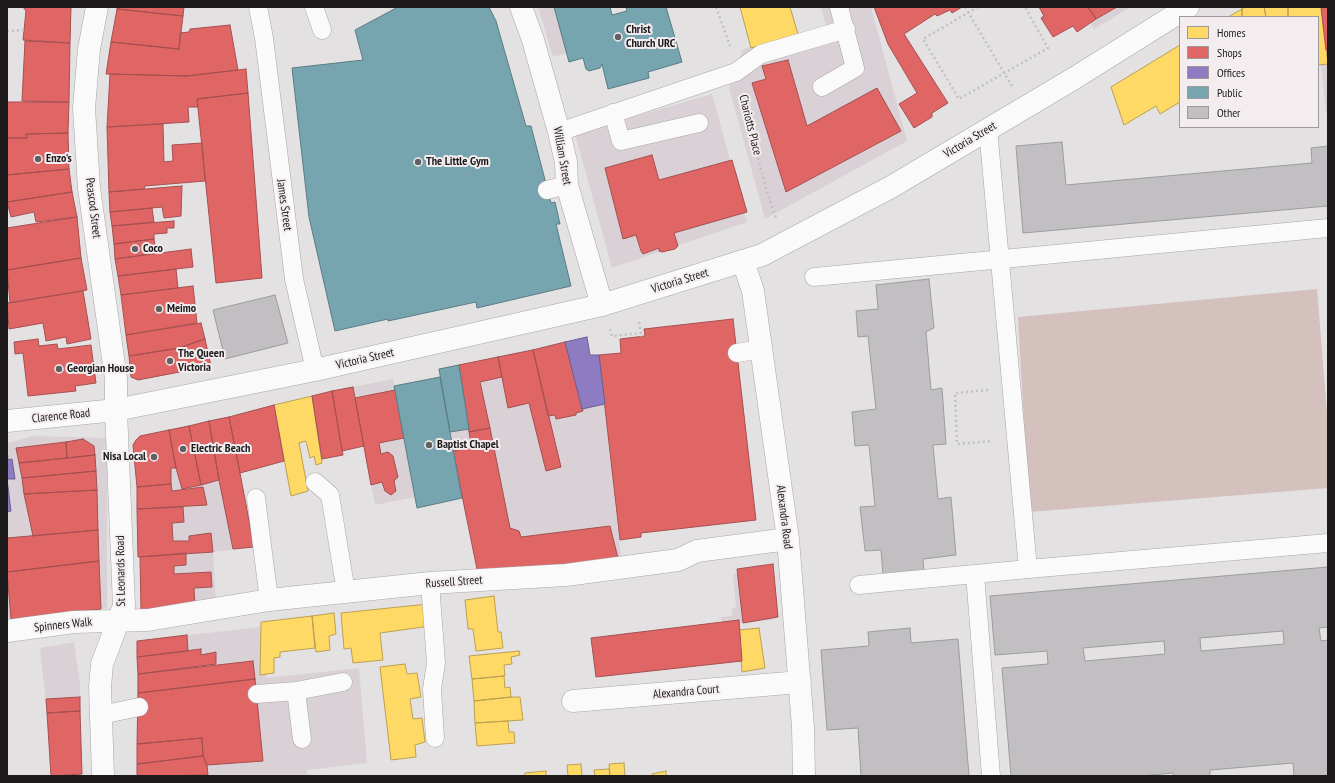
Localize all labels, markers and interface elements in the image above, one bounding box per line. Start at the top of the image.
legend [1179,16,1319,128]
place label: Christ Church URC [626,23,675,51]
text: Homes [1217,25,1245,40]
marker: Christ Church URC [613,32,623,42]
text: Shops [1217,45,1242,60]
text: Offices [1217,65,1245,80]
text: Public [1217,85,1242,100]
street label: Chariotts Place [736,93,764,157]
text: Other [1217,105,1240,120]
street label: Victoria Street [941,119,999,161]
street label: William Street [550,126,574,186]
place label: Enzo's [46,152,72,166]
marker: Enzo's [33,154,43,164]
place label: The Little Gym [426,155,489,169]
marker: The Little Gym [413,157,423,167]
street label: Peascod Street [82,177,104,239]
street label: James Street [273,178,295,232]
place label: Coco [143,242,163,256]
marker: Coco [130,244,140,254]
street label: Victoria Street [650,266,710,296]
place label: Meimo [167,302,196,316]
marker: Meimo [154,304,164,314]
street label: Victoria Street [335,345,395,373]
place label: The Queen Victoria [178,347,224,375]
marker: The Queen Victoria [165,356,175,366]
place label: Georgian House [67,362,134,376]
marker: Georgian House [54,364,64,374]
street label: Clarence Road [31,406,91,426]
place label: Baptist Chapel [437,438,499,452]
marker: Baptist Chapel [424,440,434,450]
place label: Electric Beach [191,442,250,456]
marker: Electric Beach [178,444,188,454]
place label: Nisa Local [103,450,146,464]
marker: Nisa Local [149,452,159,462]
street label: Alexandra Road [773,484,795,550]
street label: St Leonards Road [113,535,129,607]
street label: Russell Street [425,573,483,591]
street label: Spinners Walk [33,615,93,635]
street label: Alexandra Court [652,682,720,702]

